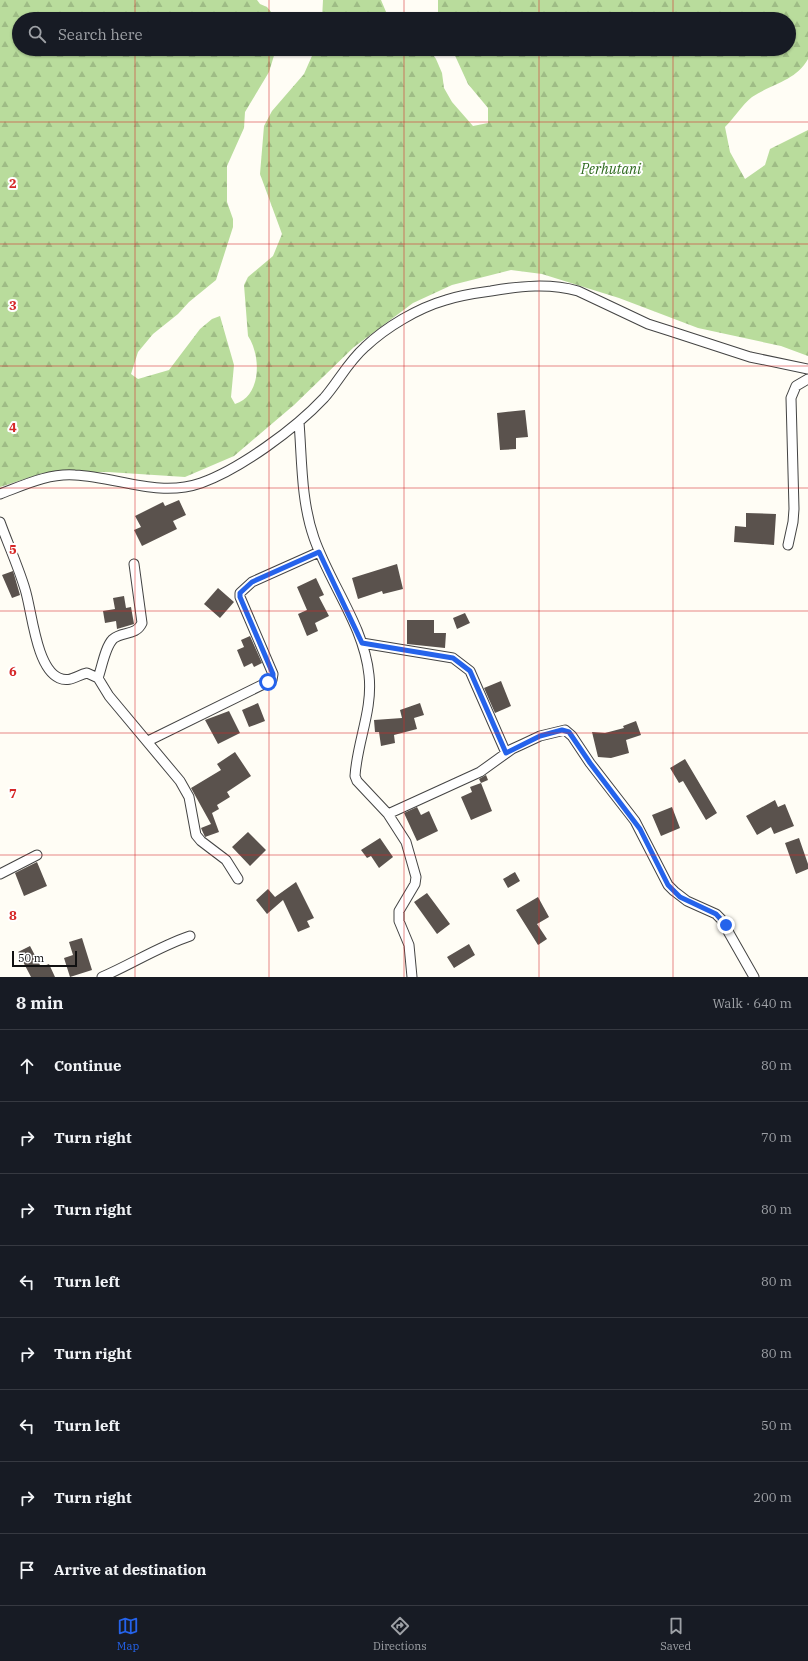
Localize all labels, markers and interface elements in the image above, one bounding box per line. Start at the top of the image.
search box [12,12,796,56]
icon: search [26,23,48,45]
text: Search here [58,25,143,44]
park label: Perhutani [580,160,642,178]
text: 2 [9,175,17,192]
text: 3 [9,297,17,314]
text: 4 [9,419,17,436]
text: 5 [9,541,17,558]
text: 6 [9,663,17,680]
route start [259,673,277,691]
text: 7 [9,785,17,802]
text: 8 [9,907,17,924]
route end [717,916,735,934]
scale bar [12,949,77,968]
text: 50 m [18,951,44,965]
text: 8 min [16,992,64,1014]
text: Walk · 640 m [713,995,792,1012]
icon: ahead [16,1055,38,1077]
text: Continue [54,1056,121,1075]
text: 80 m [761,1057,792,1074]
icon: right [16,1127,38,1149]
text: Turn right [54,1128,132,1147]
text: 70 m [761,1129,792,1146]
icon: right [16,1199,38,1221]
text: Turn right [54,1200,132,1219]
text: 80 m [761,1201,792,1218]
icon: left [16,1271,38,1293]
text: Turn left [54,1272,120,1291]
text: 80 m [761,1273,792,1290]
icon: right [16,1343,38,1365]
text: Turn right [54,1344,132,1363]
text: 80 m [761,1345,792,1362]
icon: left [16,1415,38,1437]
text: Turn left [54,1416,120,1435]
text: 50 m [761,1417,792,1434]
icon: right [16,1487,38,1509]
text: Turn right [54,1488,132,1507]
text: 200 m [753,1489,792,1506]
icon: arrive [16,1559,38,1581]
text: Arrive at destination [54,1560,206,1579]
tab: Map [117,1615,139,1653]
tab: Directions [373,1615,427,1653]
tab: Saved [660,1615,691,1653]

